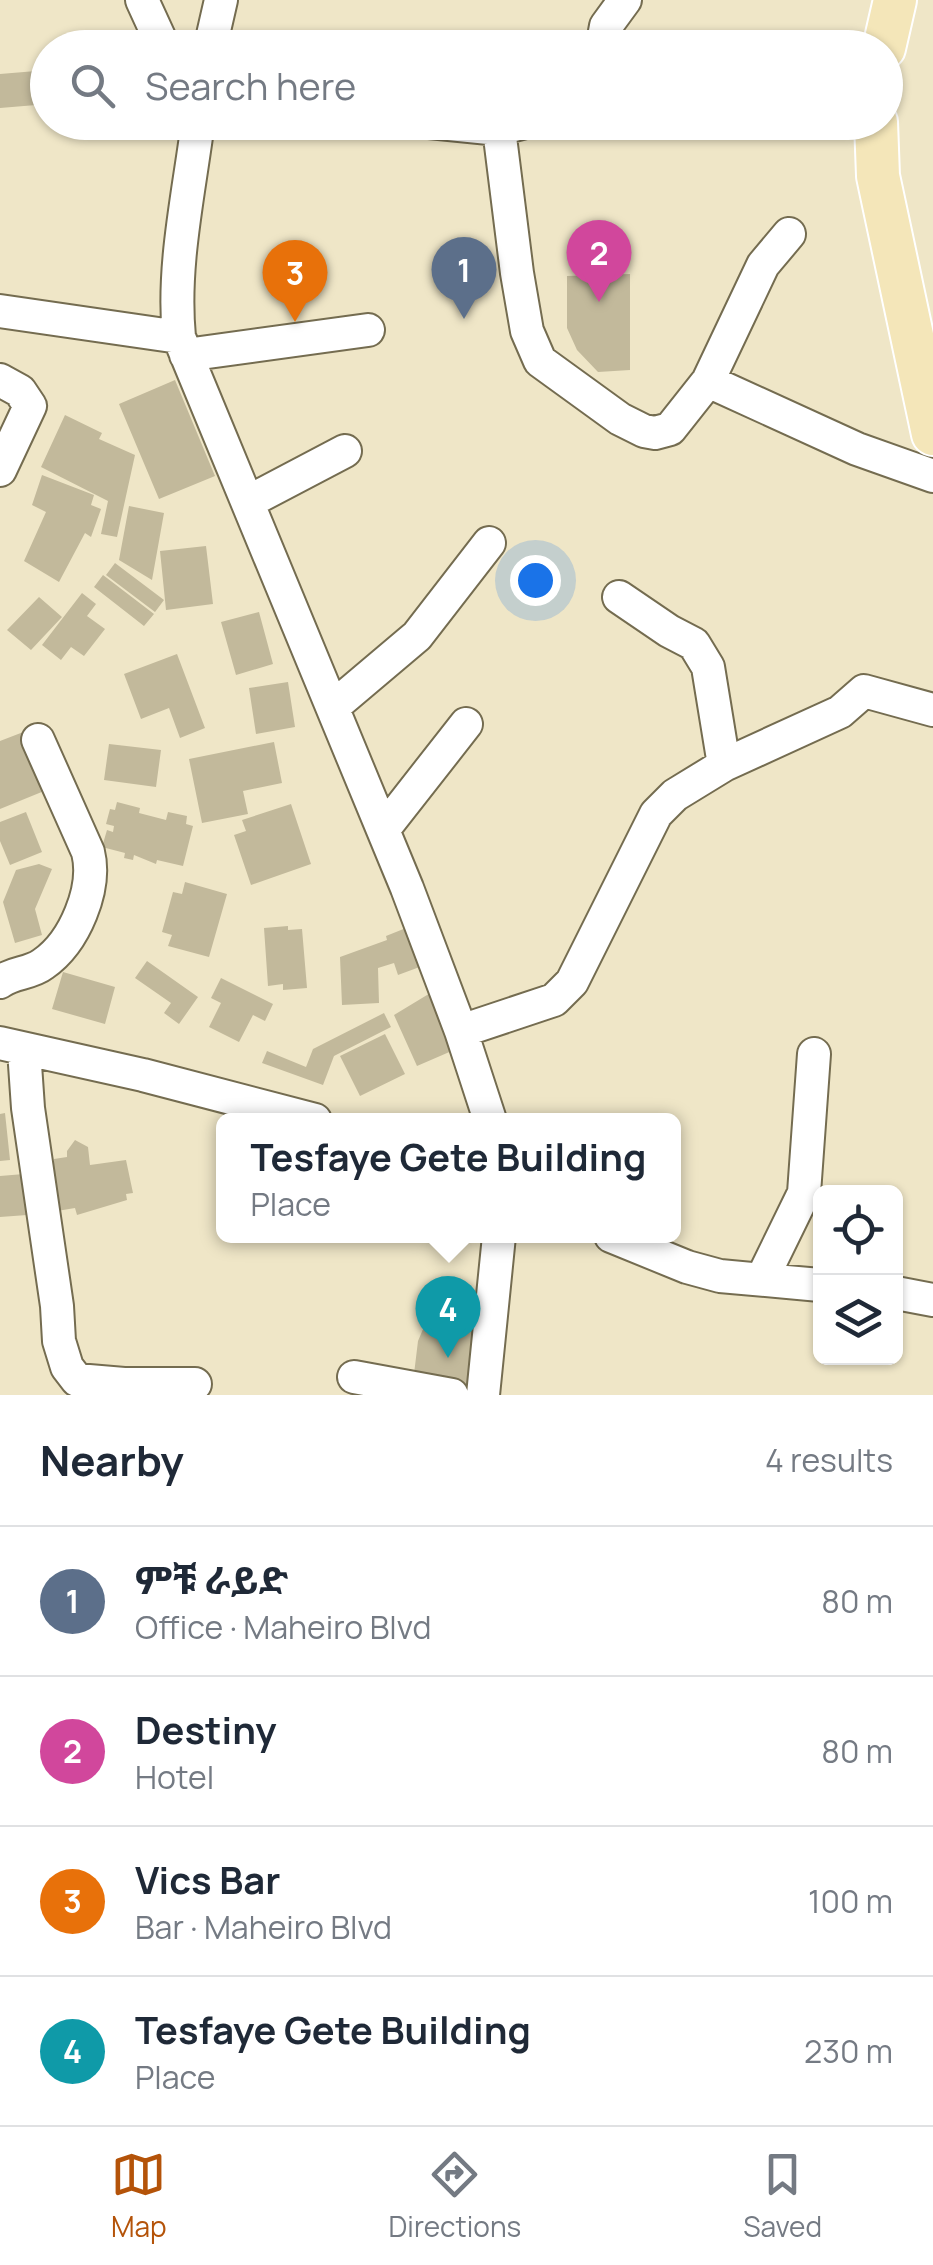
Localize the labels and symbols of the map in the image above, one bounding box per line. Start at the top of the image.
pin: 2 [566,220,632,302]
pin: 1 [432,236,496,319]
pin: 3 [262,240,328,322]
your location [510,555,561,606]
pin: 4 [416,1276,480,1358]

